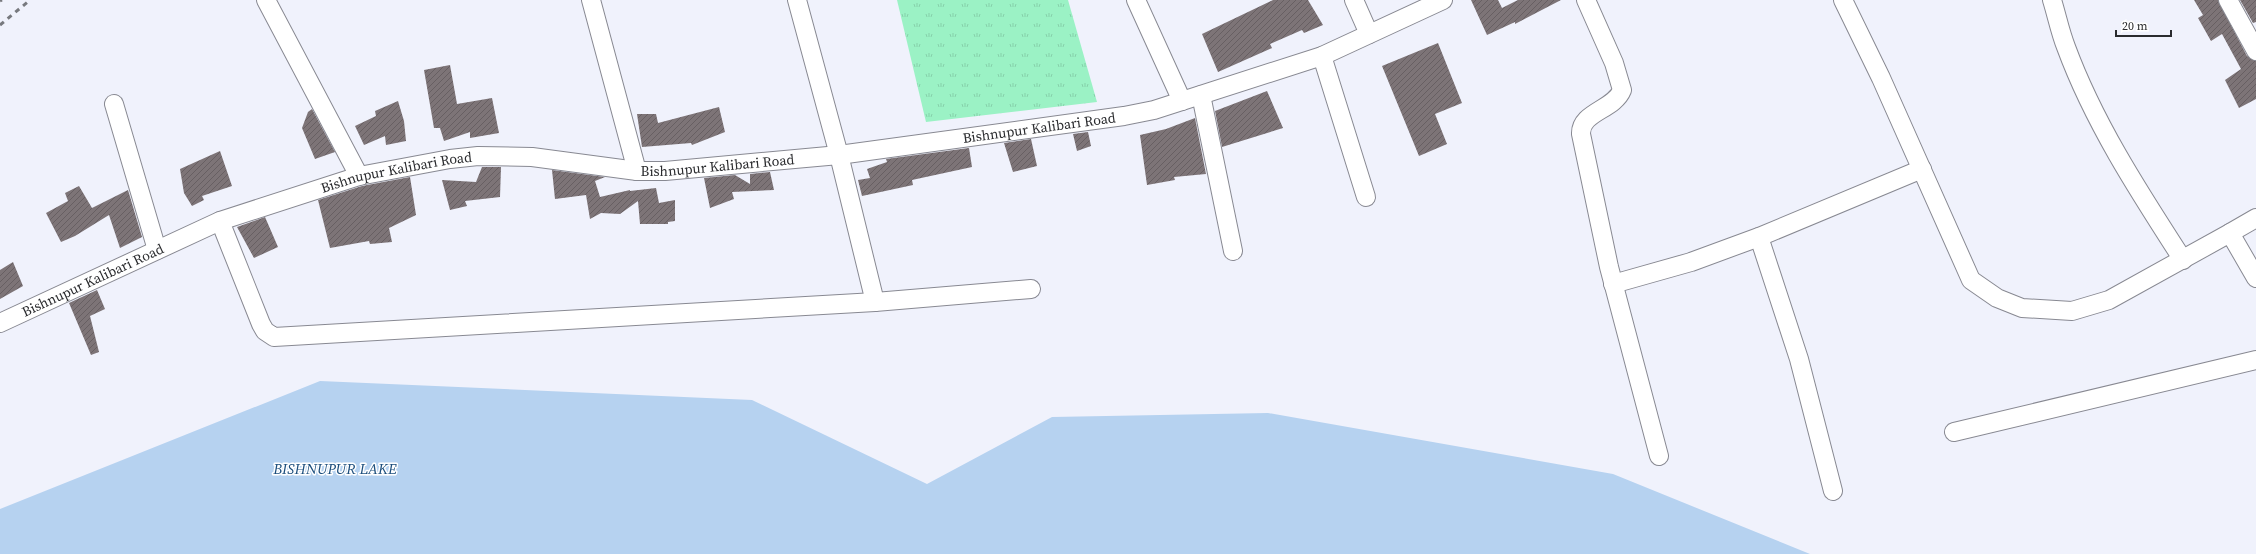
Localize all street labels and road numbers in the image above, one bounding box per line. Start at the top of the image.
street label: Bishnupur Kalibari Road [961,107,1117,148]
street label: Bishnupur Kalibari Road [318,147,473,198]
street label: Bishnupur Kalibari Road [641,149,795,181]
street label: Bishnupur Kalibari Road [18,239,167,322]

